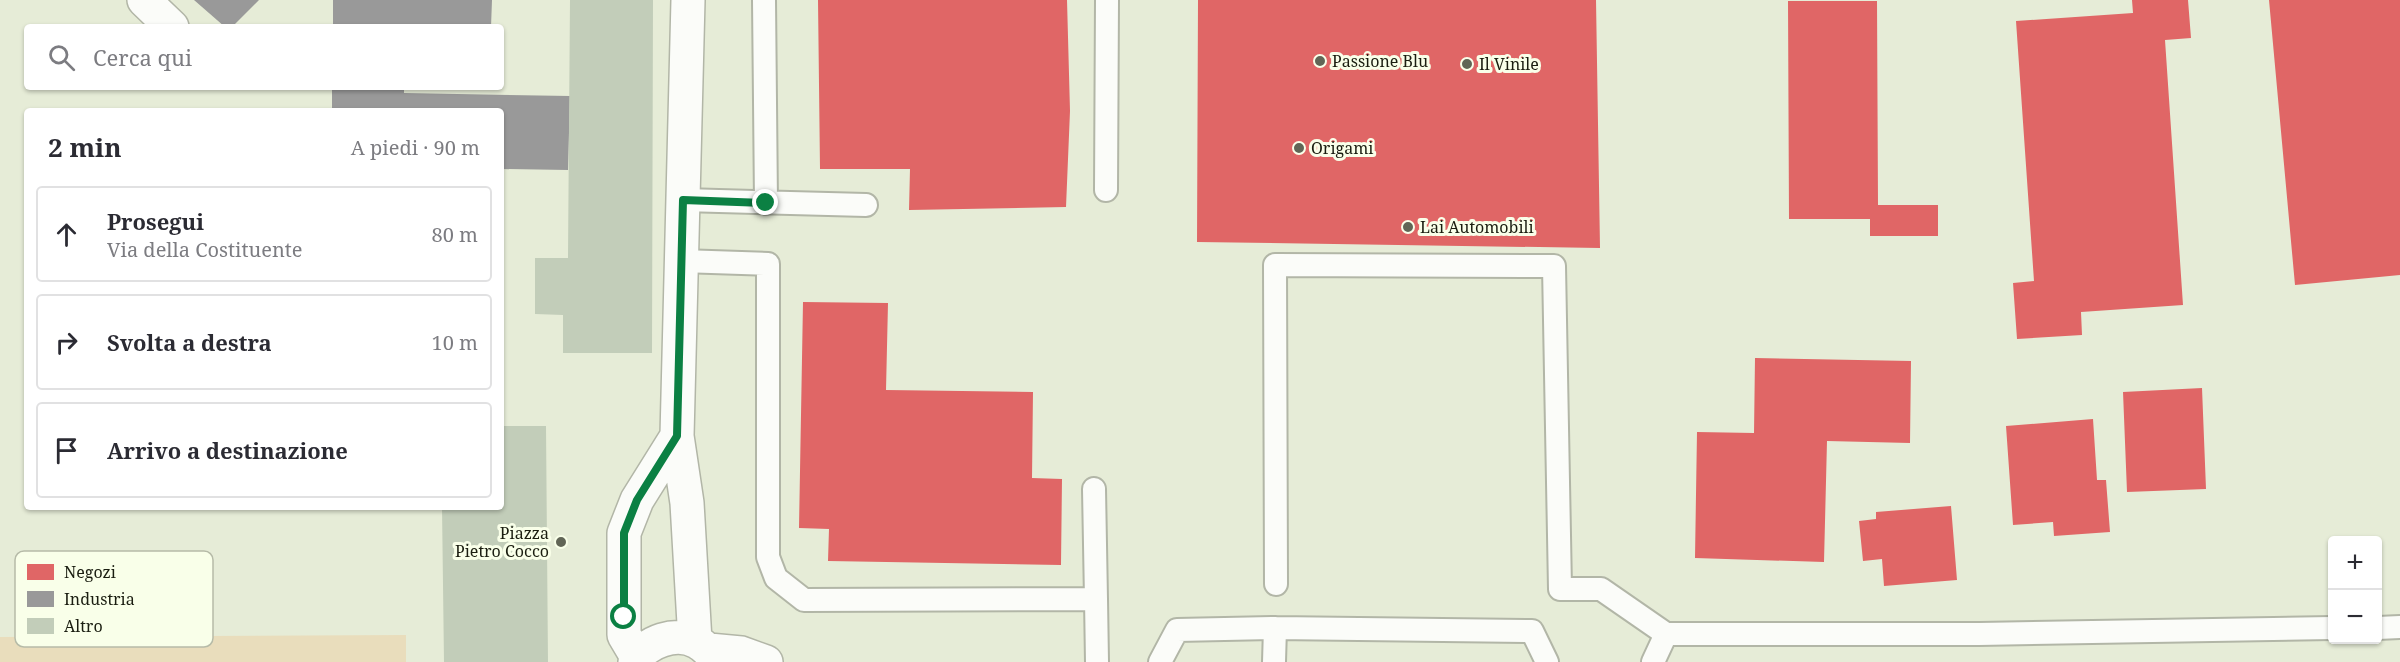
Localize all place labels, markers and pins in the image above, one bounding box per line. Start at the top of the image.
place label: Passione Blu [1332,50,1428,72]
place label: Il Vinile [1479,53,1539,75]
marker: Passione Blu [1313,54,1327,68]
marker: Il Vinile [1460,57,1474,71]
place label: Origami [1311,137,1373,159]
marker: Origami [1292,141,1306,155]
place label: Lai Automobili [1420,216,1534,238]
marker: Lai Automobili [1401,220,1415,234]
place label: Piazza Pietro Cocco [455,522,549,562]
marker: Piazza Pietro Cocco [554,535,568,549]

